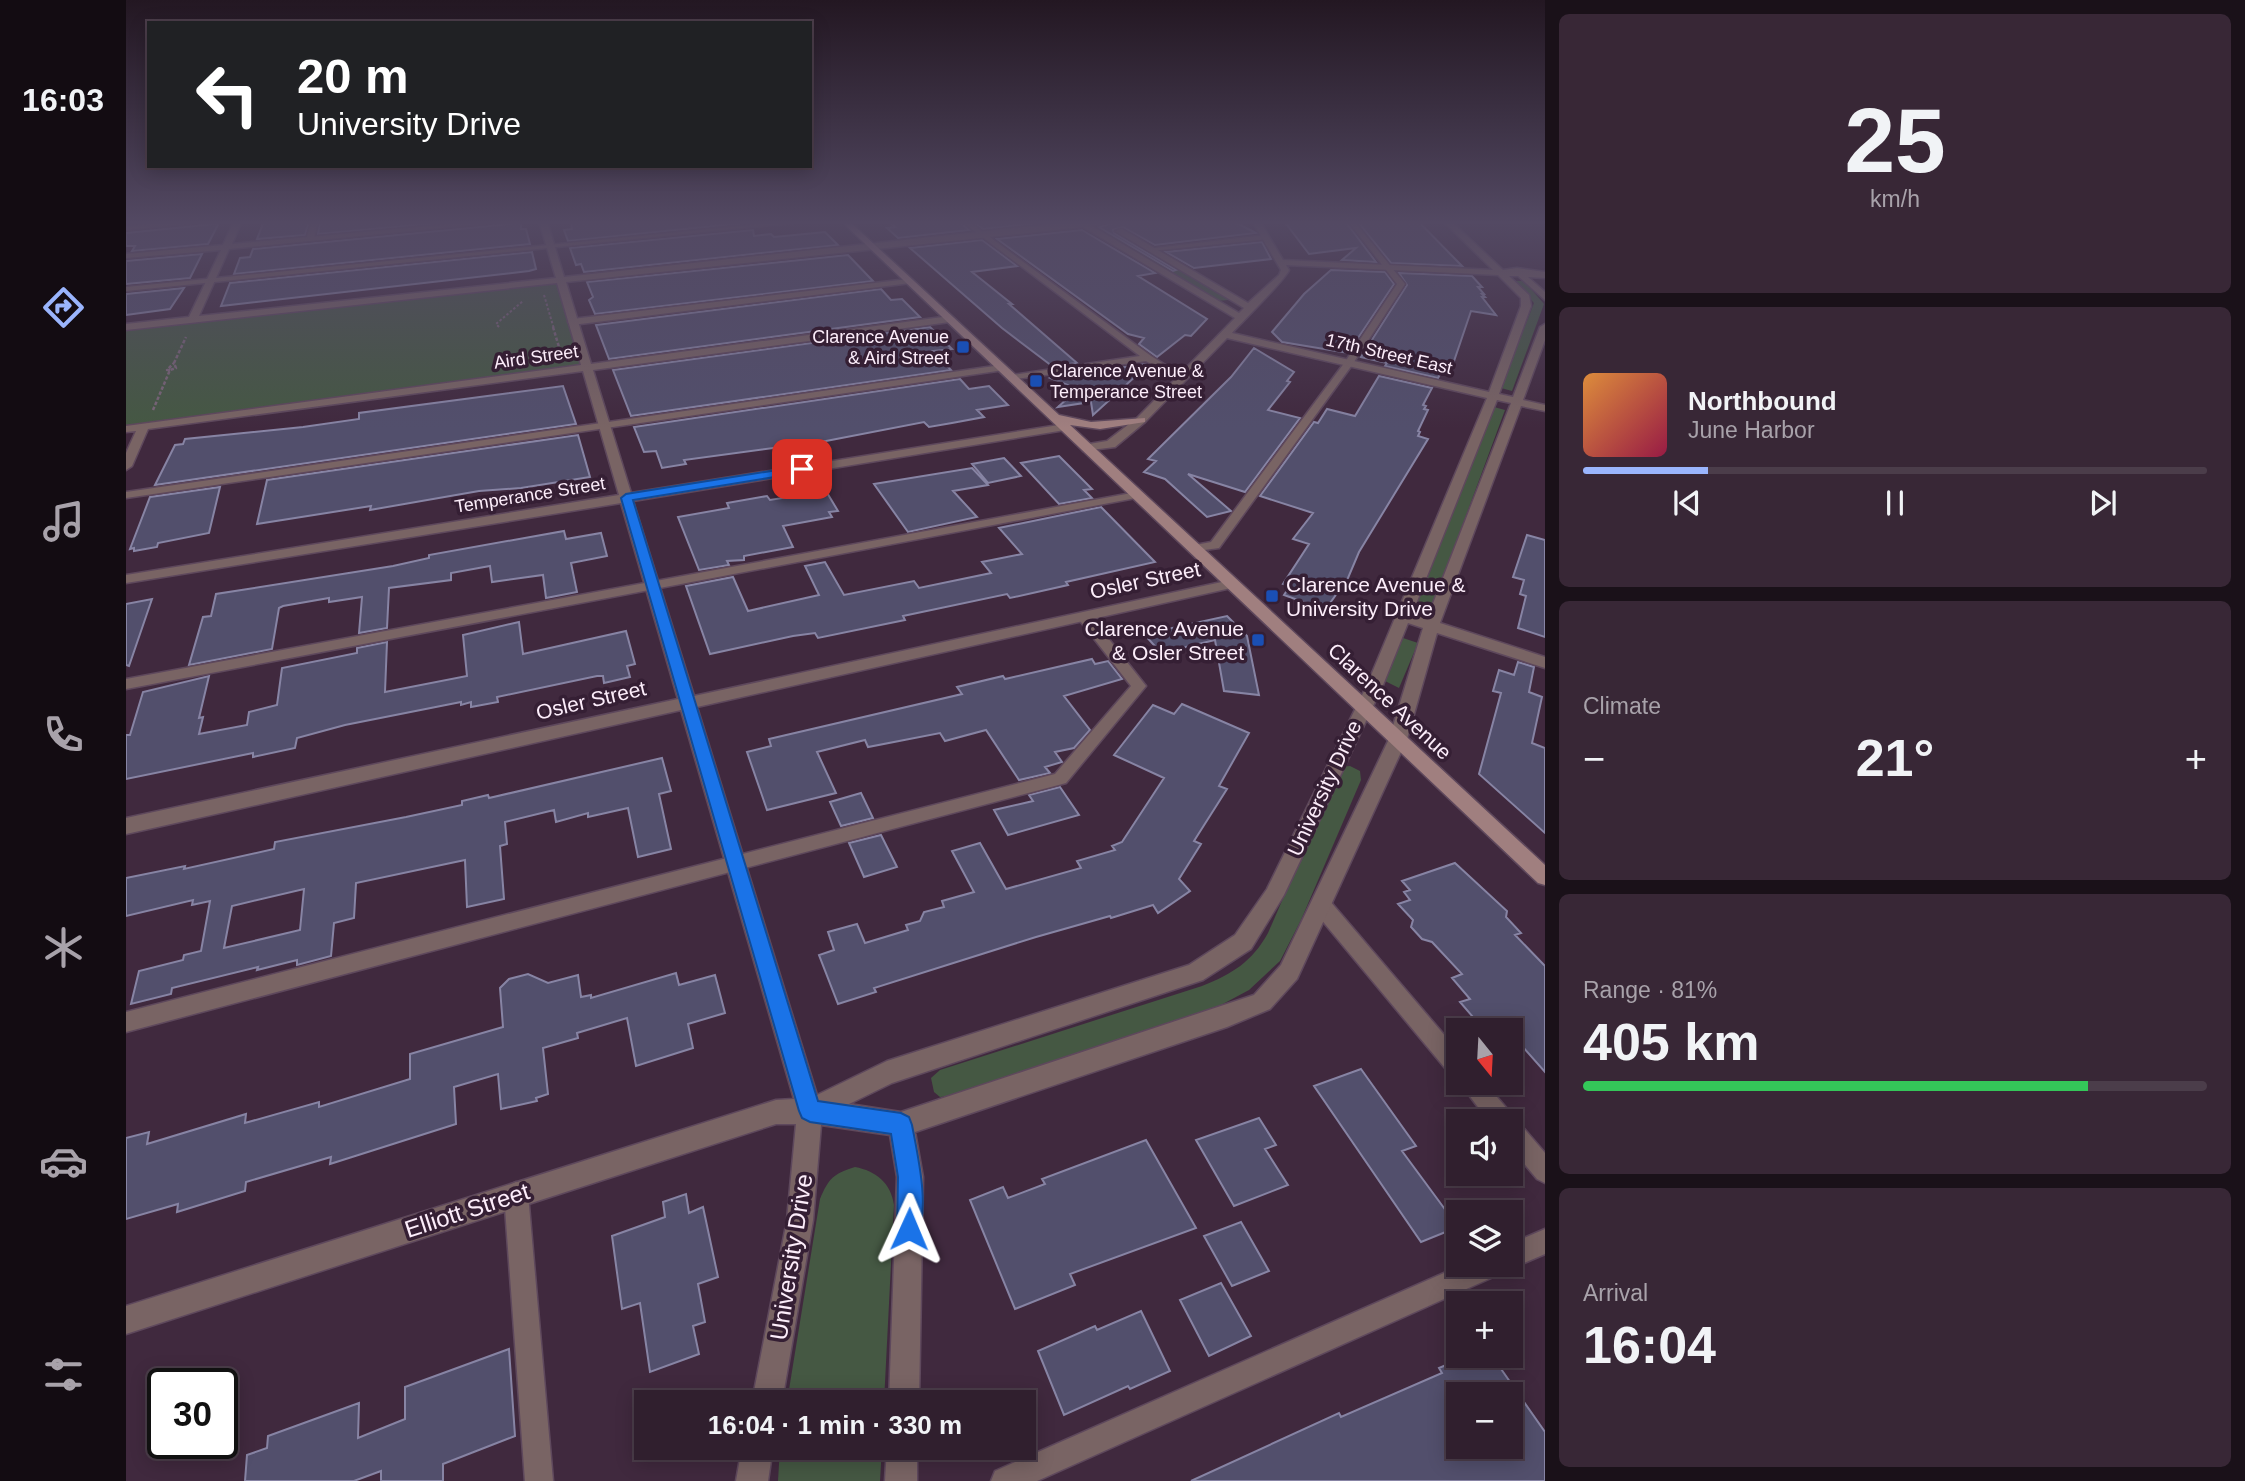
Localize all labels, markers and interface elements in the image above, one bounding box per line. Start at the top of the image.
icon: left [182,49,273,140]
text: 20 m [297,49,409,103]
text: 16:03 [22,82,104,118]
text: 25 [1844,90,1946,191]
text: University Drive [297,106,521,142]
text: km/h [1870,186,1920,212]
icon: directions [39,283,88,332]
place label: Clarence Avenue & Aird Street [812,327,949,368]
street label: 17th Street East [1324,330,1454,378]
marker: Clarence Avenue & Aird Street [955,339,971,355]
street label: Aird Street [492,341,580,373]
place label: Clarence Avenue & Temperance Street [1050,361,1204,402]
marker: Clarence Avenue & Temperance Street [1028,373,1044,389]
text: Northbound [1688,386,1837,416]
text: June Harbor [1688,417,1815,443]
pin [772,439,832,499]
icon: arrive [783,450,821,488]
street label: Temperance Street [453,473,607,517]
icon: previous [1668,484,1706,522]
icon: pause [1876,484,1914,522]
icon: next [2084,484,2122,522]
icon: music [39,497,88,546]
street label: Osler Street [1088,557,1202,603]
place label: Clarence Avenue & University Drive [1286,573,1465,620]
marker: Clarence Avenue & University Drive [1264,588,1280,604]
place label: Clarence Avenue & Osler Street [1084,617,1244,664]
marker: Clarence Avenue & Osler Street [1250,632,1266,648]
street label: Clarence Avenue [1324,638,1456,764]
street label: Osler Street [534,676,648,724]
text: Climate [1583,693,1661,719]
icon: phone [39,710,88,759]
street label: University Drive [1283,717,1365,859]
text: 21° [1856,729,1934,787]
text: − [1583,738,1605,780]
text: + [2185,738,2207,780]
icon: climate [39,923,88,972]
text: Range · 81% [1583,977,1717,1003]
text: 405 km [1583,1013,1759,1071]
north arrow [1446,1018,1522,1096]
map controls [1446,1018,1523,1459]
button: sound [1446,1109,1523,1186]
icon: car [39,1137,88,1186]
street label: University Drive [765,1172,817,1342]
street label: Elliott Street [401,1177,533,1243]
position arrow [872,1192,946,1266]
button: layers [1446,1200,1523,1277]
text: Arrival [1583,1280,1648,1306]
button: + [1446,1291,1523,1368]
text: 16:04 [1583,1316,1716,1374]
icon: filters [39,1350,88,1399]
speed limit sign: 30 [147,1368,238,1459]
button: − [1446,1382,1523,1459]
text: 16:04 · 1 min · 330 m [708,1410,962,1440]

